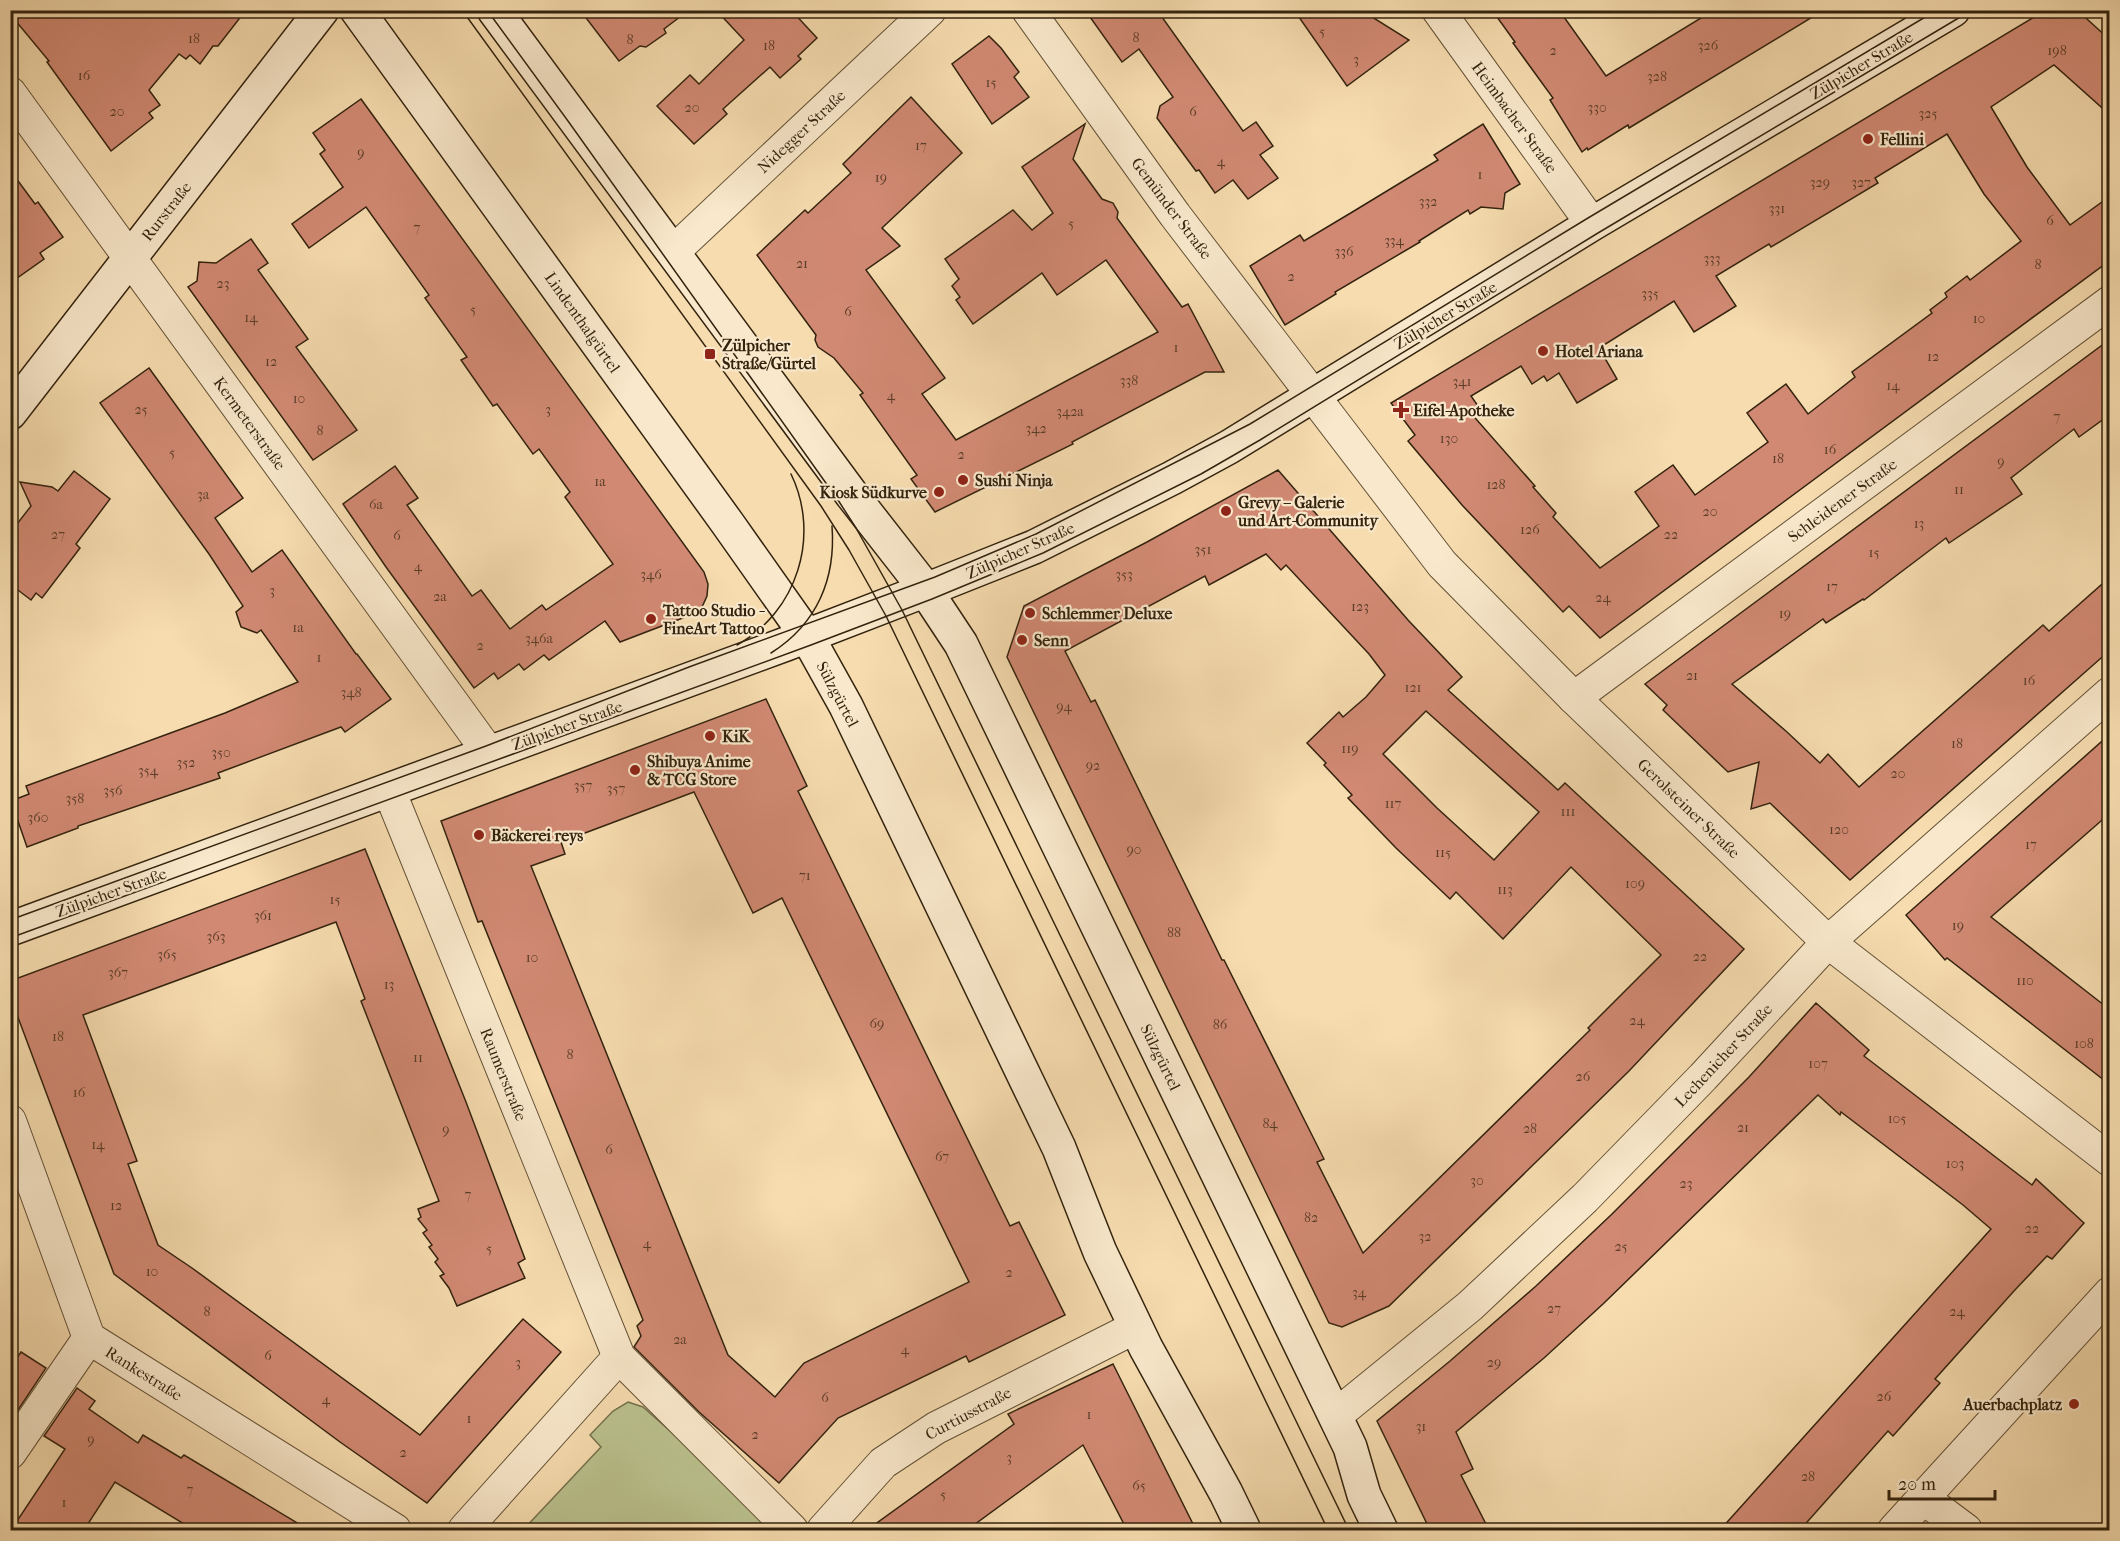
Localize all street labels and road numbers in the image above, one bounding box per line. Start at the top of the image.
street label: Zülpicher Straße [1806,27,1916,104]
street label: Heimbacher Straße [1468,58,1561,177]
street label: Nidegger Straße [753,86,849,177]
street label: Gemünder Straße [1127,154,1216,263]
street label: Rurstraße [137,178,195,245]
street label: Lindenthalgürtel [541,268,625,377]
street label: Zülpicher Straße [1390,277,1500,354]
street label: Kermeterstraße [210,373,290,474]
street label: Schleidener Straße [1784,454,1901,546]
street label: Zülpicher Straße [963,518,1077,583]
street label: Sülzgürtel [812,658,863,731]
street label: Zülpicher Straße [509,697,625,754]
street label: Gerolsteiner Straße [1634,755,1744,862]
street label: Zülpicher Straße [53,864,169,921]
street label: Lechenicher Straße [1671,1000,1776,1111]
street label: Sülzgürtel [1136,1021,1185,1094]
street label: Raumerstraße [476,1025,531,1124]
street label: Rankestraße [102,1342,186,1405]
street label: Curtiusstraße [922,1383,1014,1444]

